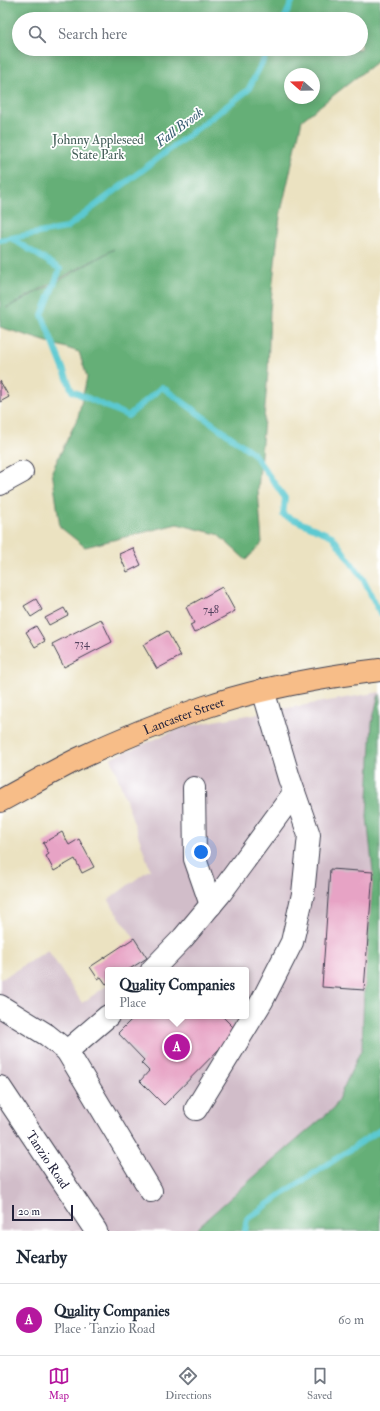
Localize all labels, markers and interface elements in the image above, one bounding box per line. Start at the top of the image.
search box [12,12,368,56]
icon: search [26,23,48,45]
text: Search here [58,25,127,44]
north arrow [284,68,320,104]
water label: Fall Brook [151,104,207,151]
park label: Johnny Appleseed State Park [51,132,144,163]
house number: 748 [203,603,219,616]
house number: 734 [74,637,91,650]
street label: Lancaster Street [141,694,226,738]
your location [191,842,211,862]
popup [105,967,249,1019]
text: Quality Companies [119,976,235,995]
text: Place [119,995,146,1011]
pin: A [164,1032,190,1062]
street label: Tanzio Road [22,1128,73,1192]
scale bar [12,1203,73,1222]
text: 20 m [18,1205,40,1218]
text: Nearby [16,1247,67,1268]
text: Quality Companies [54,1302,170,1321]
text: A [25,1312,33,1328]
text: 60 m [338,1312,364,1328]
text: Place · Tanzio Road [54,1321,155,1337]
tab: Map [48,1365,70,1402]
tab: Directions [165,1365,212,1402]
tab: Saved [307,1365,332,1402]

